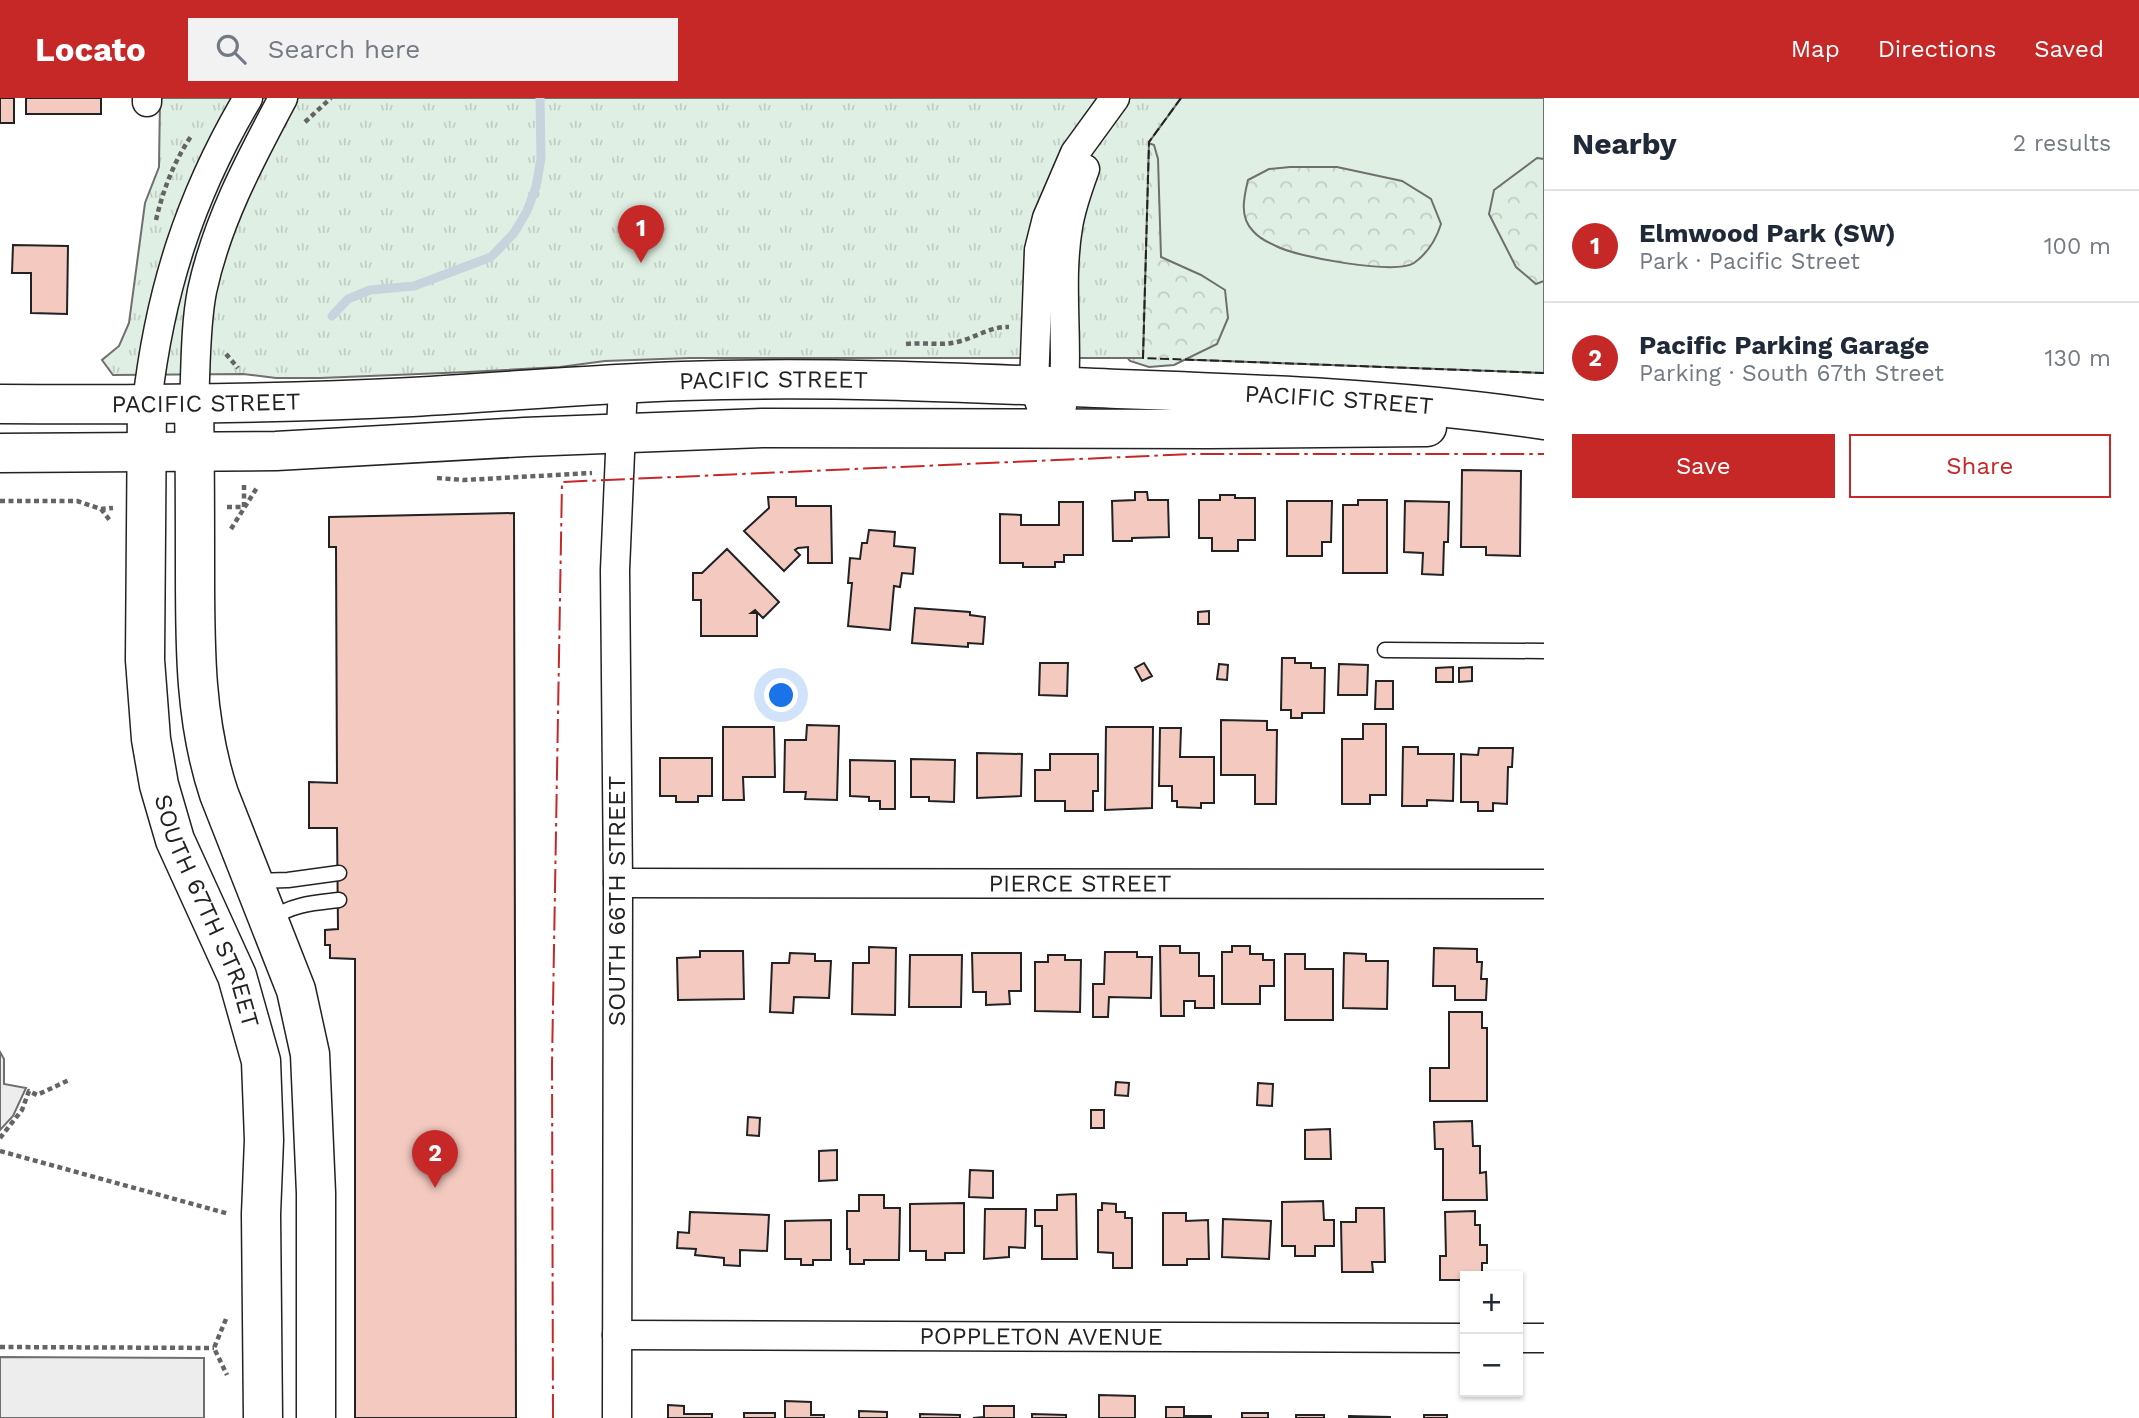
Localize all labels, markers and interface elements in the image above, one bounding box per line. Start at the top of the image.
search box [188,18,678,81]
text: Locato [35,30,146,69]
icon: search [212,30,250,68]
text: Search here [268,34,420,64]
text: Map [1791,35,1840,63]
text: Directions [1878,35,1996,63]
text: Saved [2034,35,2104,63]
text: Nearby [1572,126,1677,161]
text: 2 results [2013,130,2111,157]
pin: 1 [618,205,664,263]
text: Elmwood Park (SW) [1639,218,1896,248]
text: 1 [1590,233,1600,260]
text: 100 m [2044,233,2111,260]
text: Park · Pacific Street [1639,248,1860,275]
text: Pacific Parking Garage [1639,330,1929,360]
text: 2 [1588,345,1602,372]
text: 130 m [2045,345,2111,372]
text: Parking · South 67th Street [1639,360,1944,387]
street label: PACIFIC STREET [678,365,868,395]
street label: PACIFIC STREET [1244,380,1435,420]
street label: PACIFIC STREET [111,387,301,418]
button: Save [1572,434,1835,498]
button: Share [1849,434,2111,498]
your location [764,678,798,712]
street label: SOUTH 66TH STREET [603,776,631,1026]
street label: SOUTH 67TH STREET [149,791,265,1031]
street label: PIERCE STREET [988,869,1172,898]
pin: 2 [412,1130,458,1188]
map controls [1460,1271,1523,1397]
button: + [1460,1271,1523,1334]
street label: POPPLETON AVENUE [919,1322,1163,1351]
button: − [1460,1334,1523,1397]

